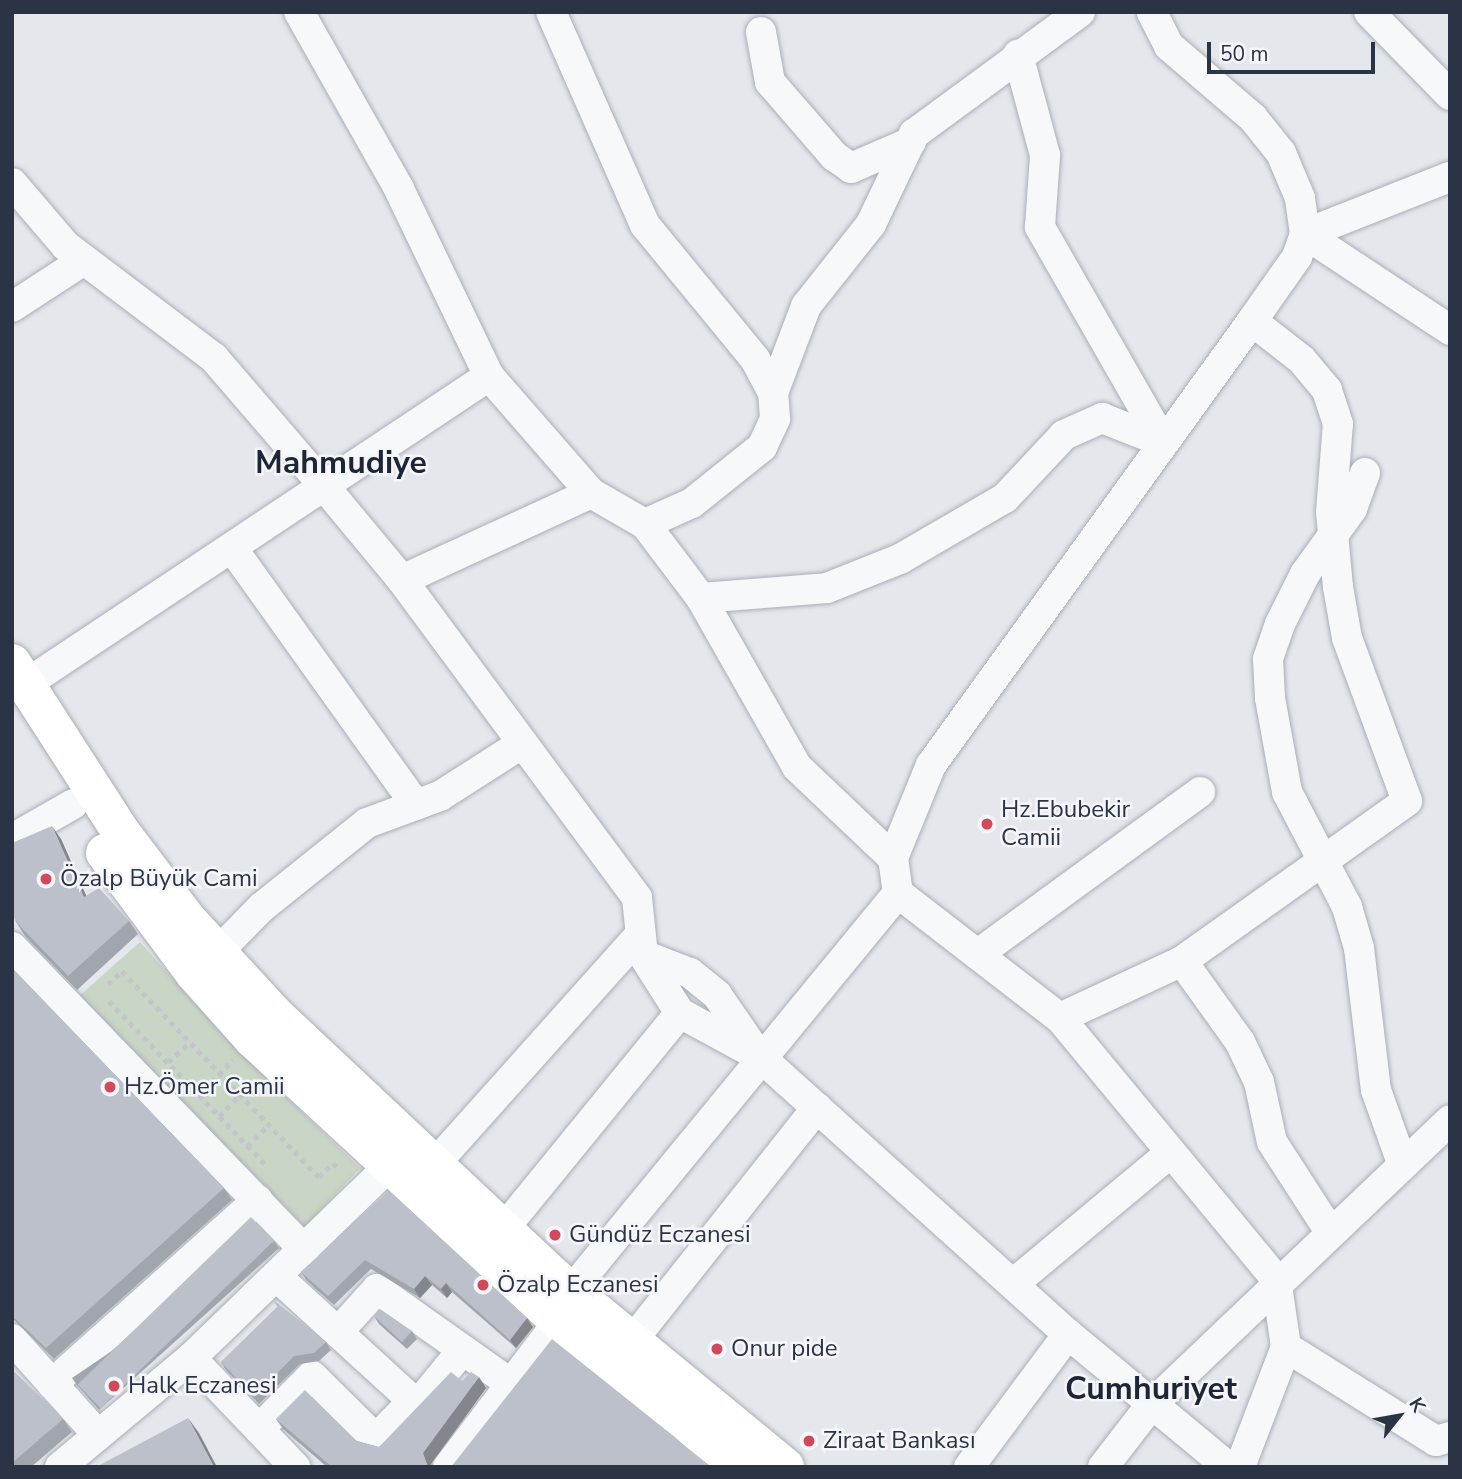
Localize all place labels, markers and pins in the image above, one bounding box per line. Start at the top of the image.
place label: Hz.Ebubekir Camii [1001,796,1130,852]
marker: Hz.Ebubekir Camii [979,816,995,832]
place label: Özalp Büyük Cami [60,865,258,893]
marker: Özalp Büyük Cami [38,871,54,887]
place label: Hz.Ömer Camii [124,1073,285,1101]
marker: Hz.Ömer Camii [102,1079,118,1095]
place label: Gündüz Eczanesi [569,1221,750,1249]
marker: Gündüz Eczanesi [547,1227,563,1243]
place label: Özalp Eczanesi [497,1271,659,1299]
marker: Özalp Eczanesi [475,1277,491,1293]
place label: Onur pide [731,1335,838,1363]
marker: Onur pide [709,1341,725,1357]
place label: Halk Eczanesi [128,1372,276,1400]
marker: Halk Eczanesi [106,1378,122,1394]
place label: Ziraat Bankası [823,1427,975,1455]
marker: Ziraat Bankası [801,1433,817,1449]

